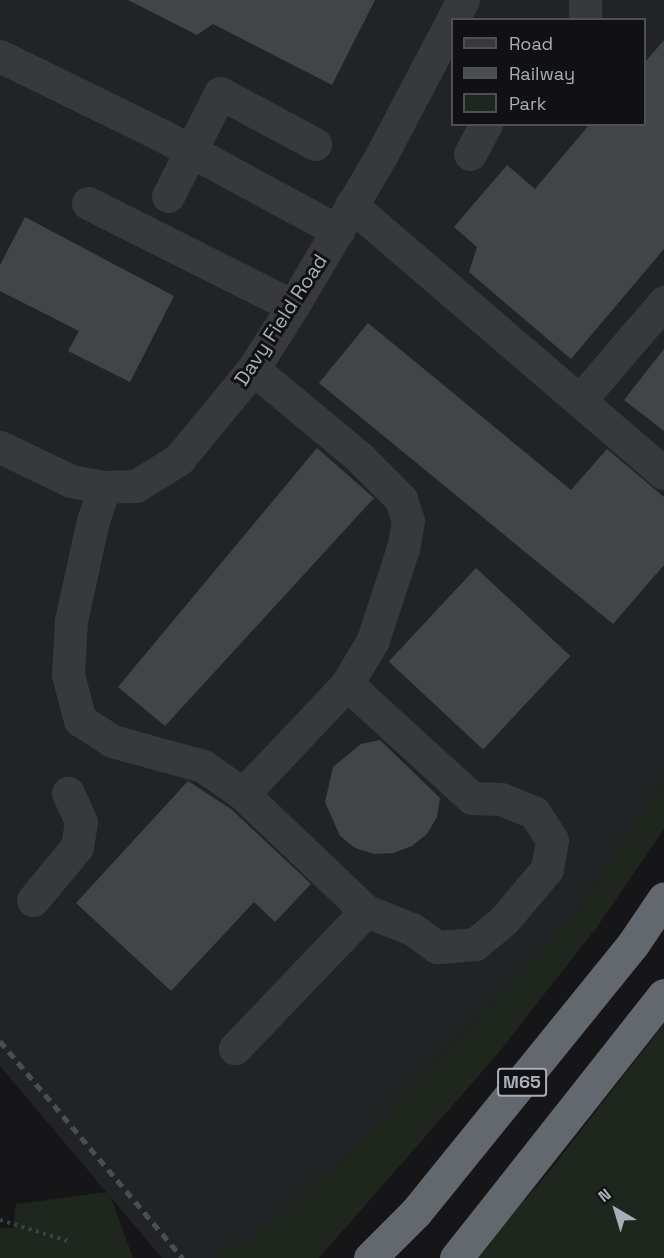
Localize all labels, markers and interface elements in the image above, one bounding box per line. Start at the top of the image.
legend [451,18,646,126]
text: Road [509,32,553,55]
text: Railway [509,62,575,85]
text: Park [509,92,546,115]
street label: Davy Field Road [230,250,332,390]
road number: M65 [496,1067,548,1097]
north arrow [586,1180,646,1240]
text: N [594,1184,615,1207]

